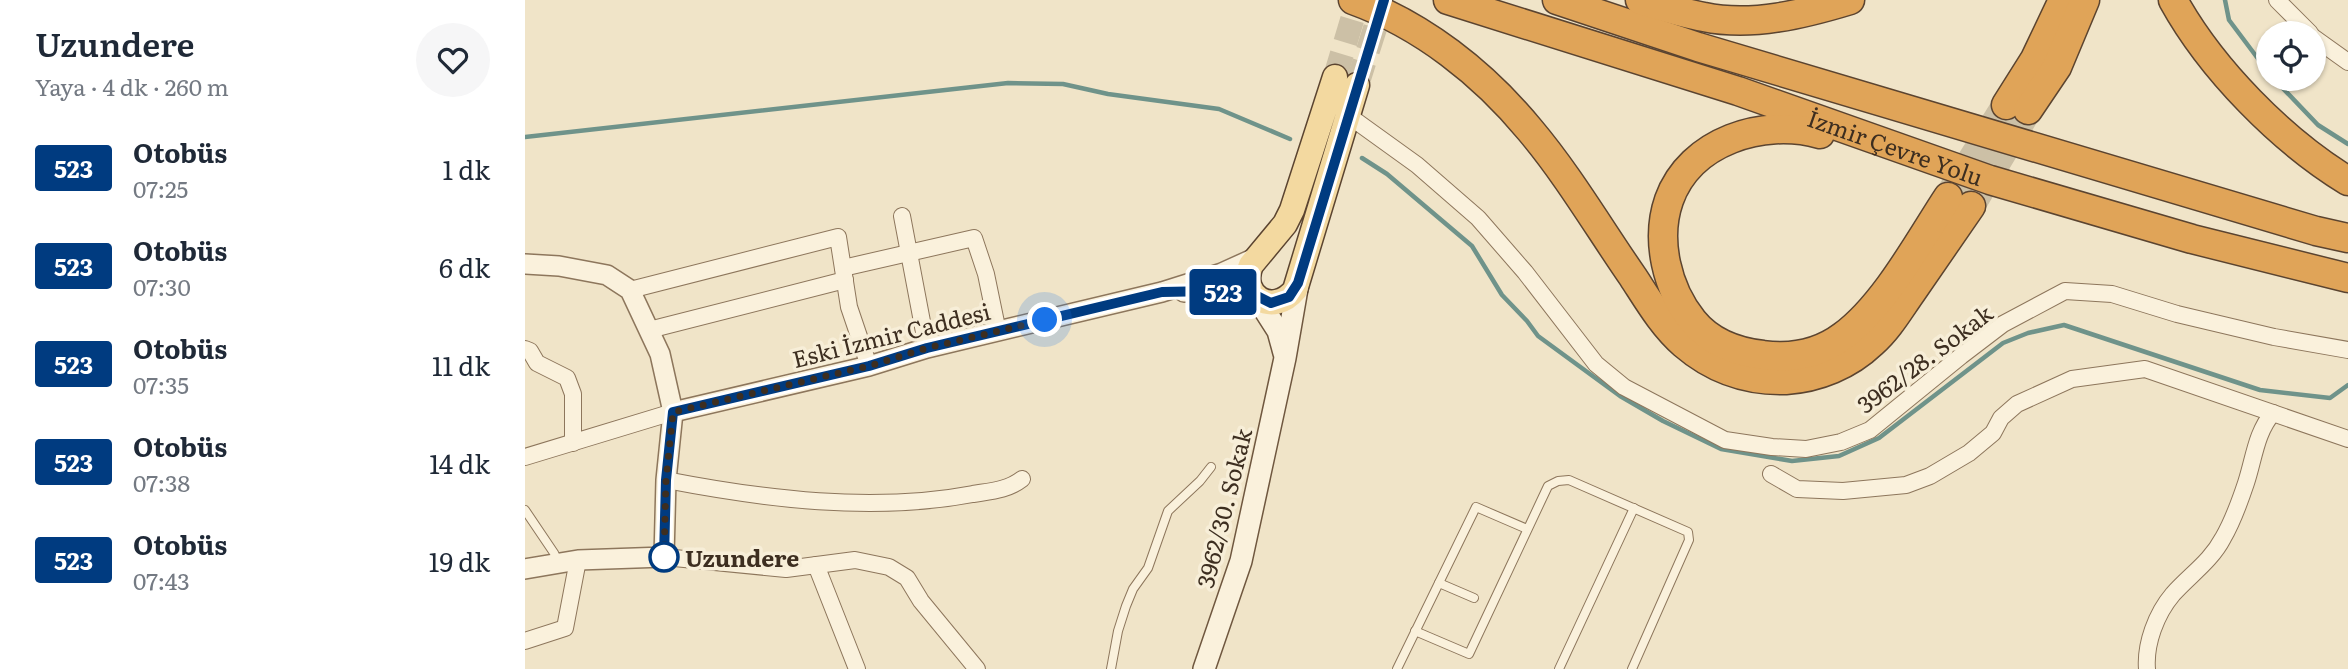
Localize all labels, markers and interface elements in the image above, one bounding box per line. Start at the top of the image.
text: Uzundere [35,18,195,67]
map controls [2256,21,2326,91]
button: locate [2256,21,2326,91]
button: heart [416,23,490,97]
text: Yaya · 4 dk · 260 m [35,69,229,103]
street label: İzmir Çevre Yolu [1803,100,1988,193]
text: Otobüs [133,132,227,171]
text: 1 dk [442,149,490,188]
text: 523 [54,150,93,185]
text: 07:25 [133,171,188,205]
text: Otobüs [133,230,227,269]
text: 6 dk [439,247,490,286]
text: 523 [54,248,93,283]
text: 07:30 [133,269,191,303]
line badge: 523 [1183,269,1263,315]
text: 523 [1203,274,1243,309]
street label: Eski İzmir Caddesi [789,293,994,375]
street label: 3962/28. Sokak [1849,295,2000,420]
your location [1027,302,1062,337]
text: Otobüs [133,328,227,367]
text: 11 dk [432,345,490,384]
text: 523 [54,346,93,381]
text: 07:35 [133,367,189,401]
street label: 3962/30. Sokak [1187,424,1259,591]
text: Otobüs [133,426,227,465]
text: 14 dk [429,443,490,482]
text: 523 [54,444,93,479]
text: 07:38 [133,465,190,499]
text: Otobüs [133,524,227,563]
place label: Uzundere [685,540,799,574]
text: 19 dk [429,541,490,580]
text: 523 [54,542,93,577]
marker: Uzundere [649,542,679,572]
text: 07:43 [133,563,190,597]

